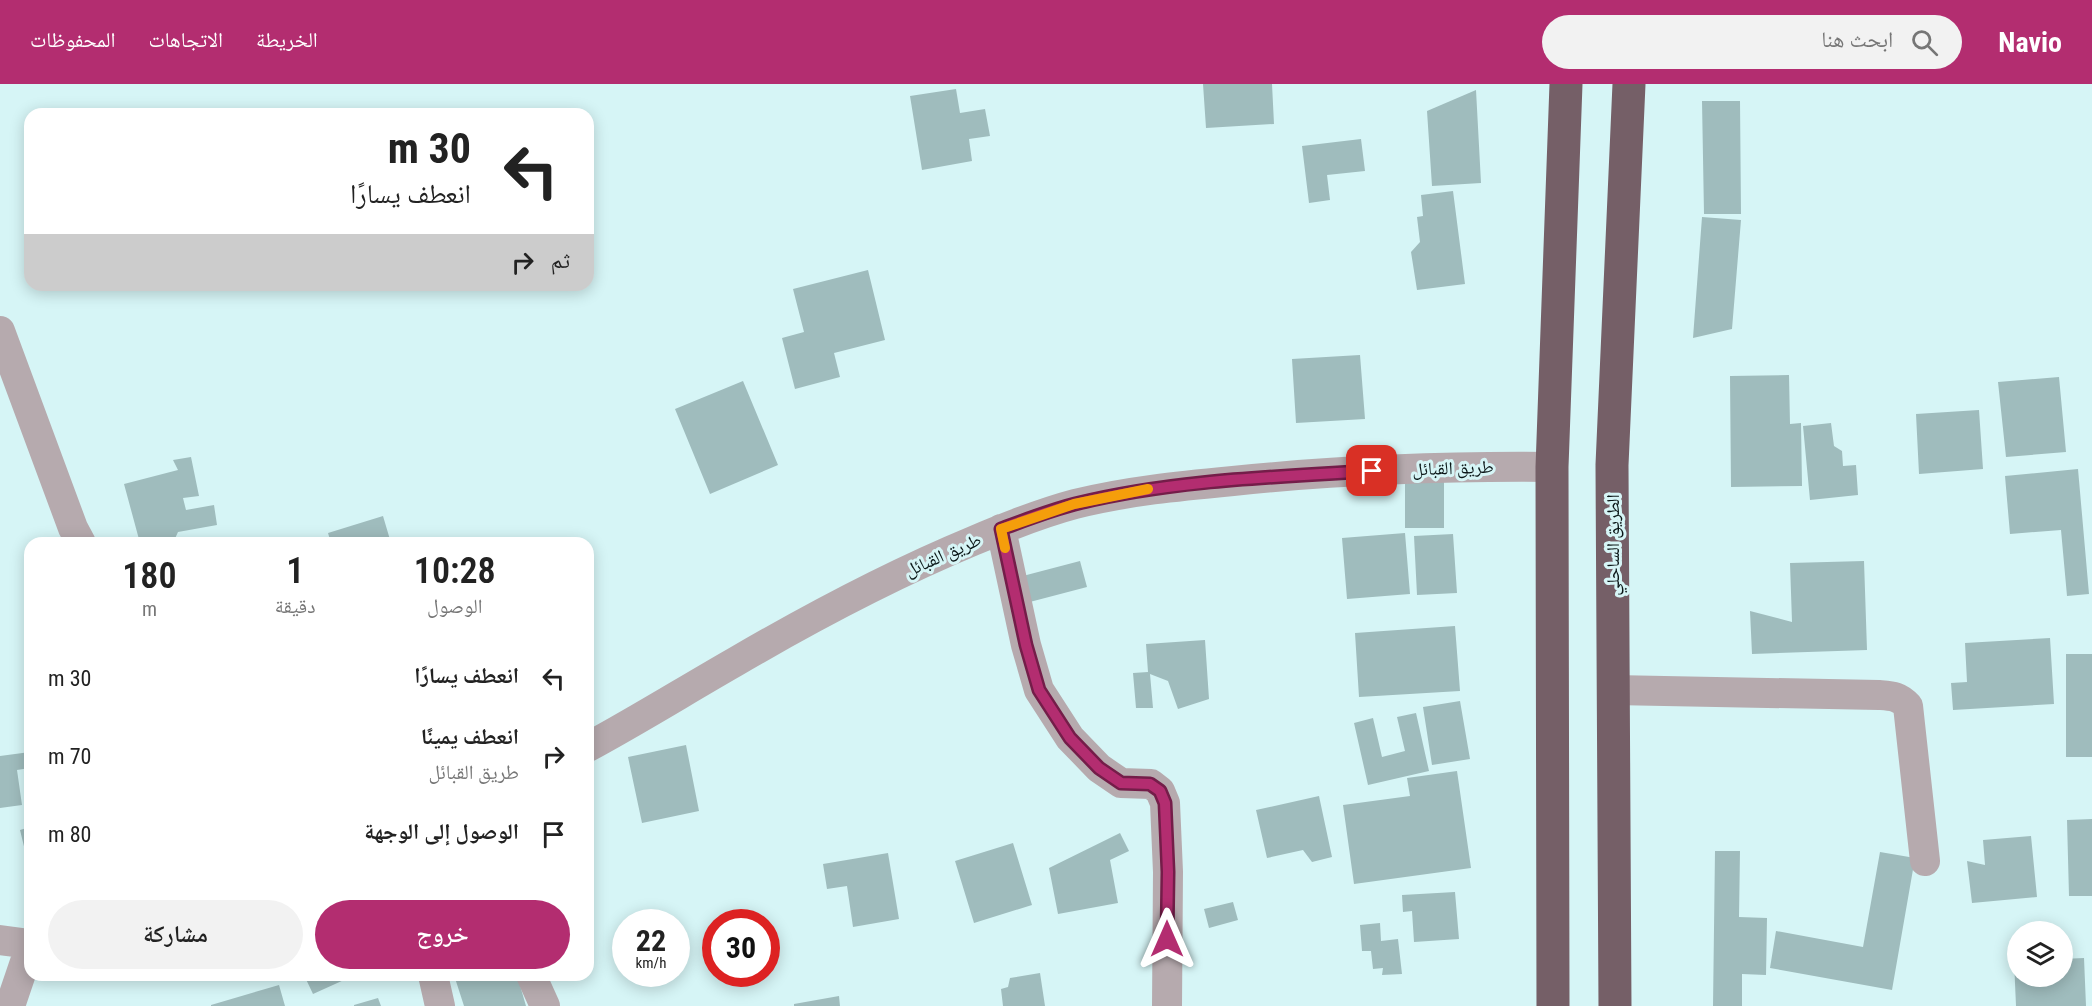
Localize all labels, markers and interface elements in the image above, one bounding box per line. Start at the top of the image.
search box [1542,15,1962,69]
icon: search [1908,26,1941,59]
text: Navio [1998,26,2062,59]
text: ابحث هنا [1821,27,1893,52]
text: المحفوظات [30,28,115,52]
text: الاتجاهات [148,28,223,52]
text: الخريطة [256,28,318,52]
text: 30 m [388,124,471,173]
icon: left [492,132,570,210]
text: انعطف يسارًا [350,178,471,210]
icon: right [506,246,539,279]
text: ثم [551,248,570,273]
pin [1346,445,1397,496]
icon: arrive [1355,454,1388,487]
street label: طريق القبائل [1412,456,1494,480]
street label: الطريق الساحلي [1602,494,1628,596]
street label: طريق القبائل [901,528,985,582]
text: 1 [286,550,304,592]
text: 10:28 [414,550,496,592]
text: 180 [122,555,177,597]
text: دقيقة [275,594,316,618]
text: الوصول [427,594,482,618]
text: m [142,597,157,621]
icon: left [537,662,570,695]
text: انعطف يسارًا [414,663,519,688]
text: 30 m [48,666,91,691]
text: انعطف يمينًا [421,724,519,749]
icon: right [537,740,570,773]
text: 70 m [48,744,91,769]
text: طريق القبائل [428,760,519,784]
icon: arrive [537,818,570,851]
text: الوصول إلى الوجهة [364,819,519,844]
text: 80 m [48,822,91,847]
button: مشاركة [48,900,303,969]
button: خروج [315,900,570,969]
position arrow [1135,907,1199,971]
speed limit sign: 30 [702,909,780,987]
map controls [2007,921,2073,987]
button: layers [2007,921,2073,987]
text: 22 [636,923,666,958]
text: km/h [636,954,666,972]

